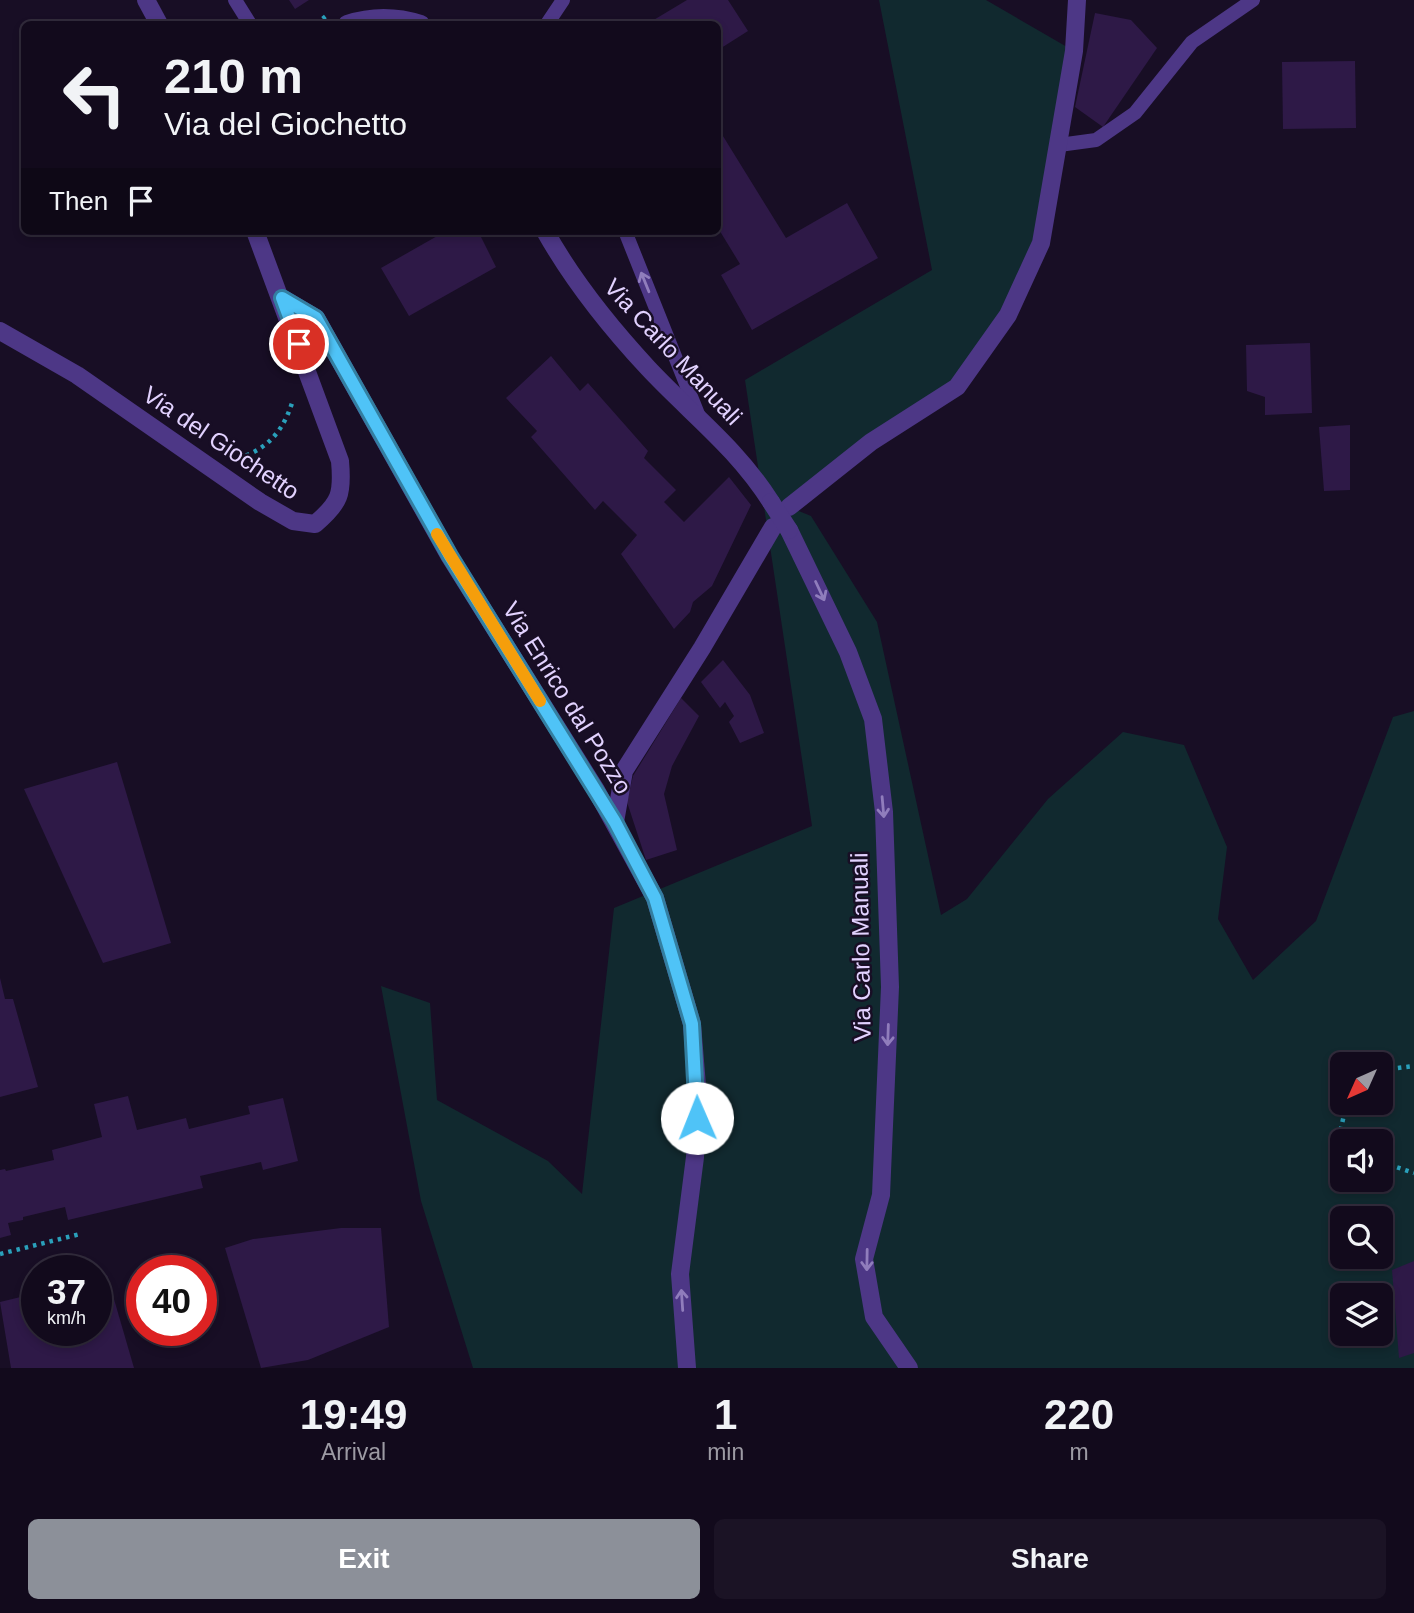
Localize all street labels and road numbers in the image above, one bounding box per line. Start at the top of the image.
street label: Via Carlo Manuali [599,273,748,430]
street label: Via del Giochetto [138,380,304,505]
street label: Via Enrico dal Pozzo [497,597,637,799]
street label: Via Carlo Manuali [845,852,876,1042]

